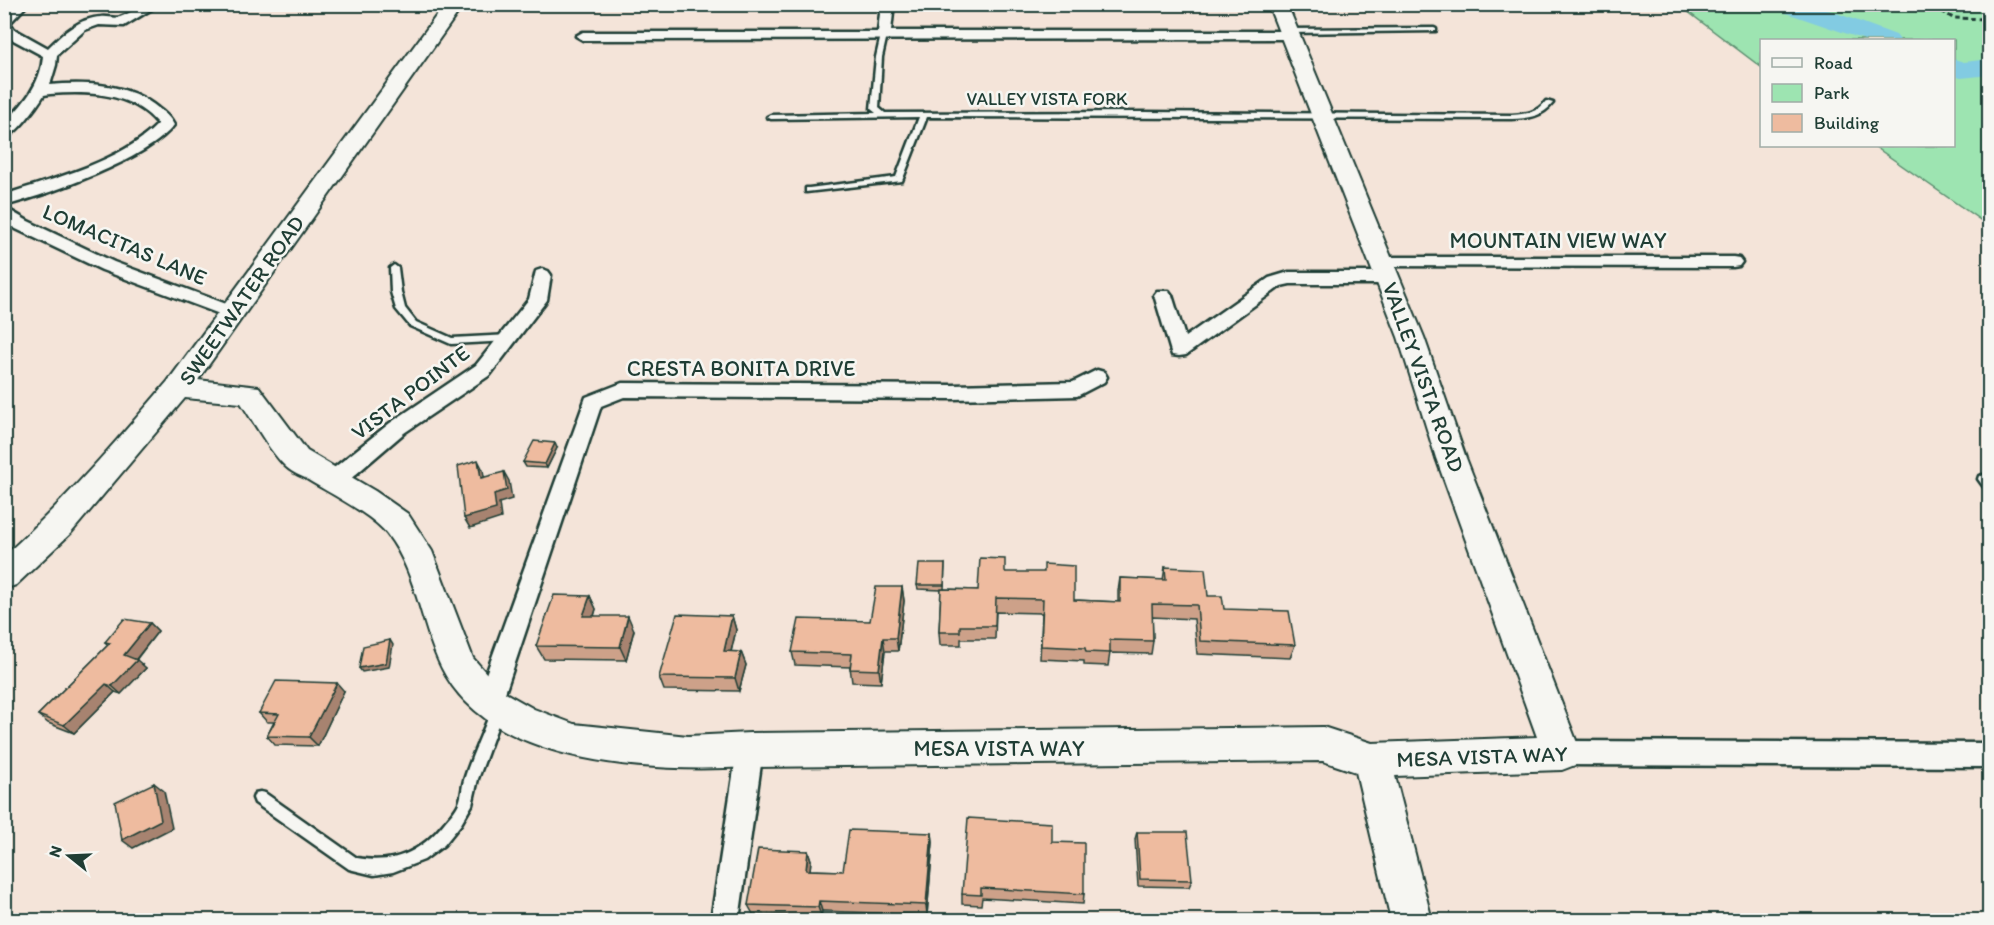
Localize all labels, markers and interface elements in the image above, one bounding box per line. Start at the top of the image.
legend [1760,39,1955,147]
text: Road [1814,52,1853,74]
text: Park [1814,82,1849,104]
street label: VALLEY VISTA FORK [966,88,1128,110]
text: Building [1814,112,1880,134]
street label: LOMACITAS LANE [39,198,211,291]
street label: SWEETWATER ROAD [173,210,310,390]
street label: MOUNTAIN VIEW WAY [1450,227,1667,254]
street label: VALLEY VISTA ROAD [1377,278,1470,476]
street label: VISTA POINTE [346,339,475,446]
street label: CRESTA BONITA DRIVE [627,355,855,382]
street label: MESA VISTA WAY [913,735,1085,762]
street label: MESA VISTA WAY [1396,740,1568,773]
north arrow [39,826,99,886]
text: N [45,843,66,860]

